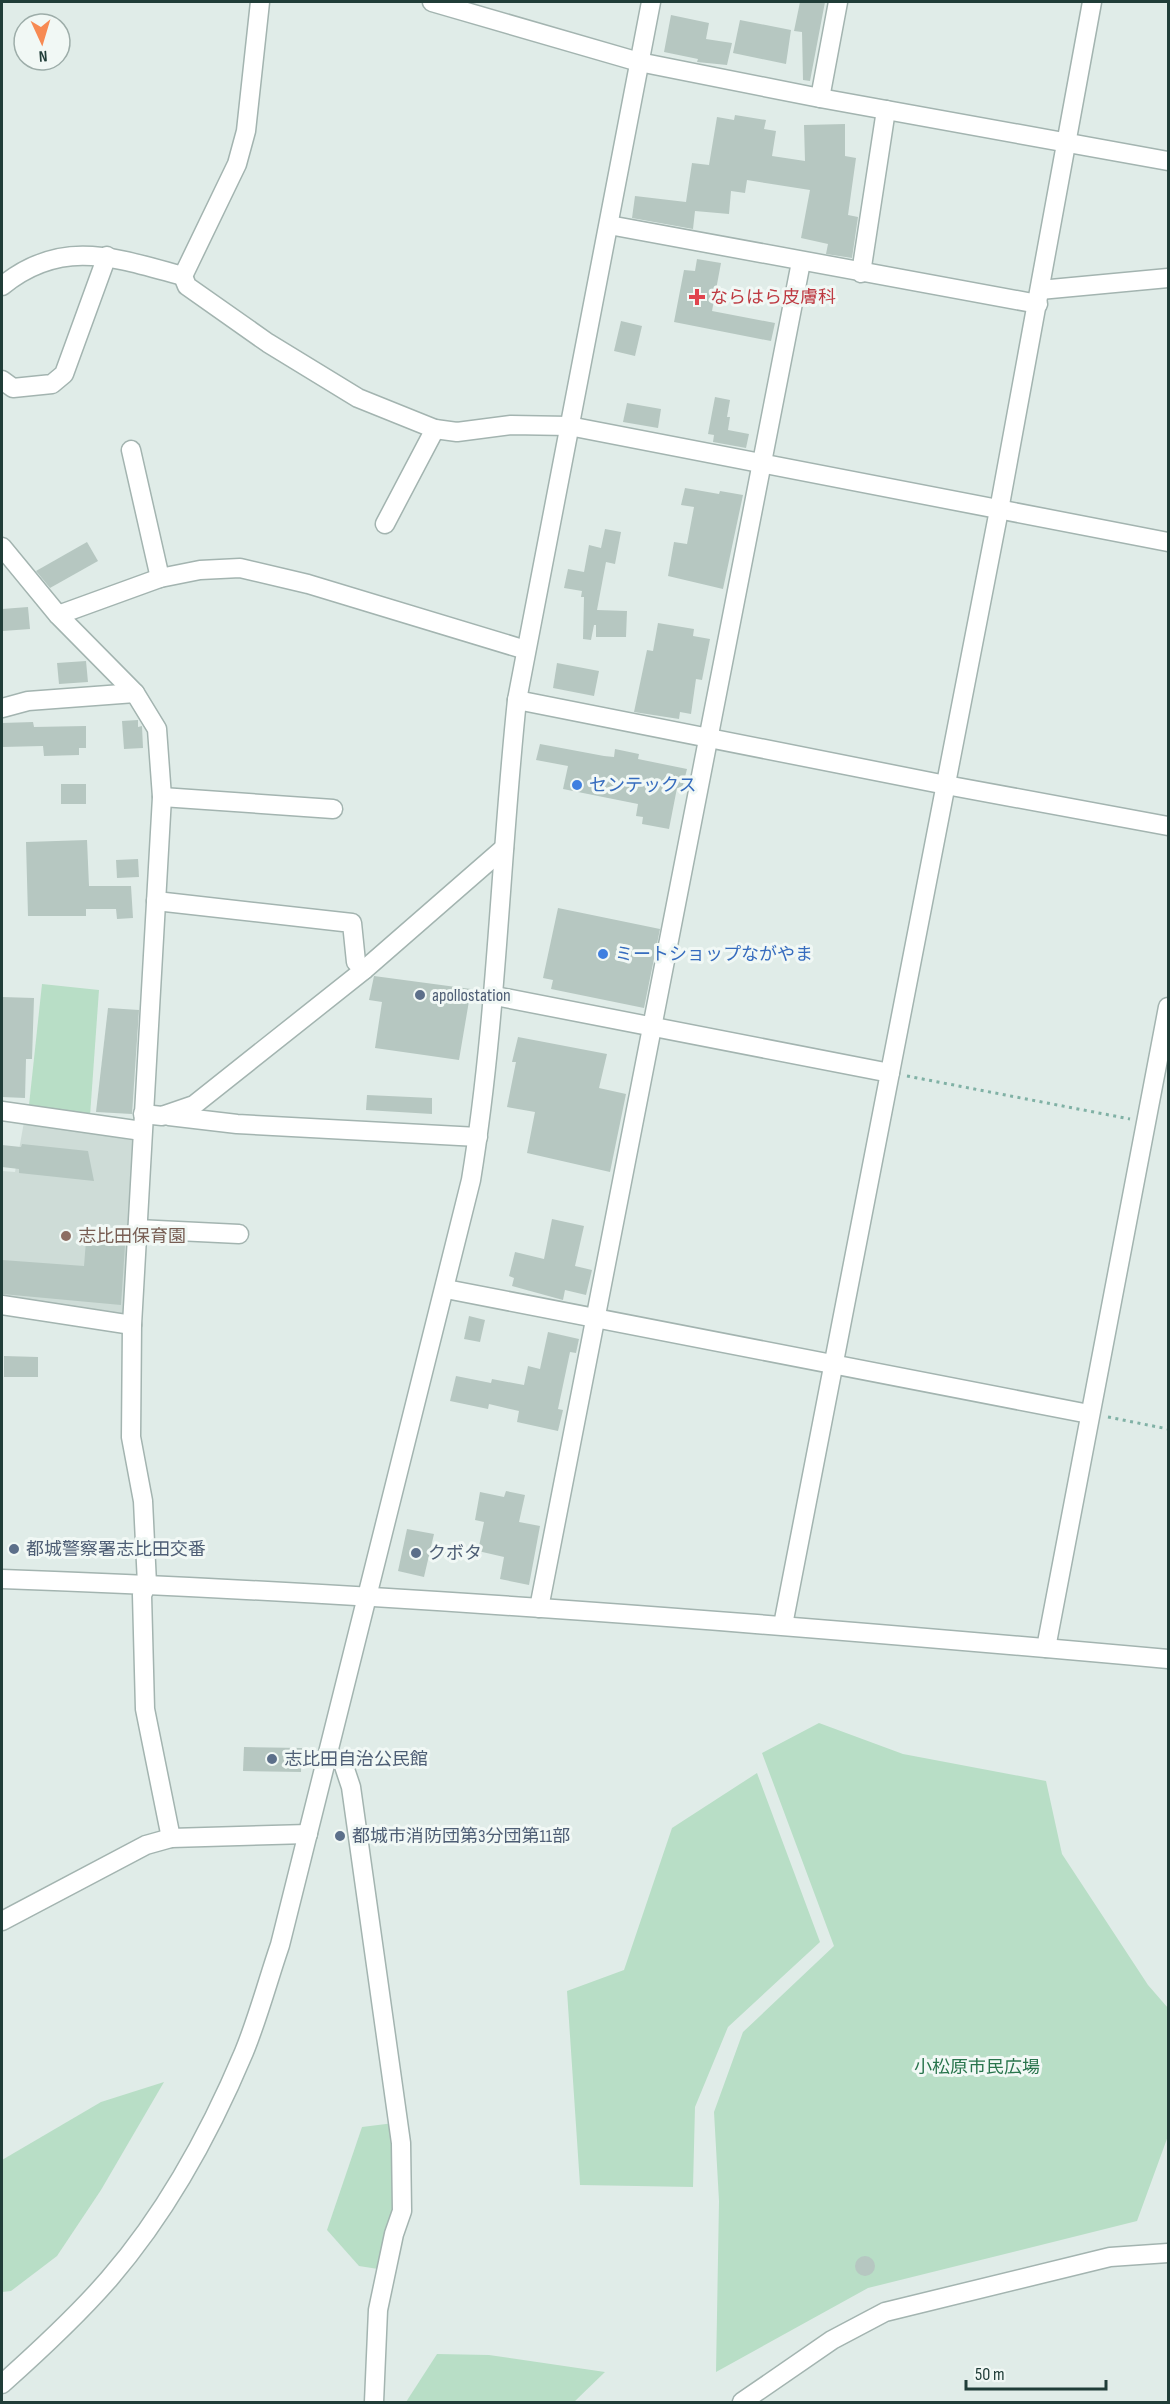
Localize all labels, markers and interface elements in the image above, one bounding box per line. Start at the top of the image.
north arrow [12,12,72,72]
text: N [38,46,48,65]
place label: ならはら皮膚科 [710,287,836,308]
marker: ならはら皮膚科 [688,288,706,306]
place label: センテックス [589,775,696,796]
marker: センテックス [570,778,584,792]
place label: ミートショップながやま [615,944,813,965]
marker: ミートショップながやま [596,947,610,961]
place label: apollostation [432,985,511,1006]
marker: apollostation [413,988,427,1002]
place label: 志比田保育園 [78,1226,186,1247]
marker: 志比田保育園 [59,1229,73,1243]
place label: 都城警察署志比田交番 [26,1539,206,1560]
marker: 都城警察署志比田交番 [7,1542,21,1556]
place label: クボタ [428,1543,482,1564]
marker: クボタ [409,1546,423,1560]
place label: 志比田自治公民館 [284,1749,428,1770]
marker: 志比田自治公民館 [265,1752,279,1766]
place label: 都城市消防団第3分団第11部 [352,1826,570,1847]
marker: 都城市消防団第3分団第11部 [333,1829,347,1843]
park label: 小松原市民広場 [914,2057,1040,2078]
scale bar [966,2353,1106,2391]
text: 50 m [975,2364,1005,2385]

